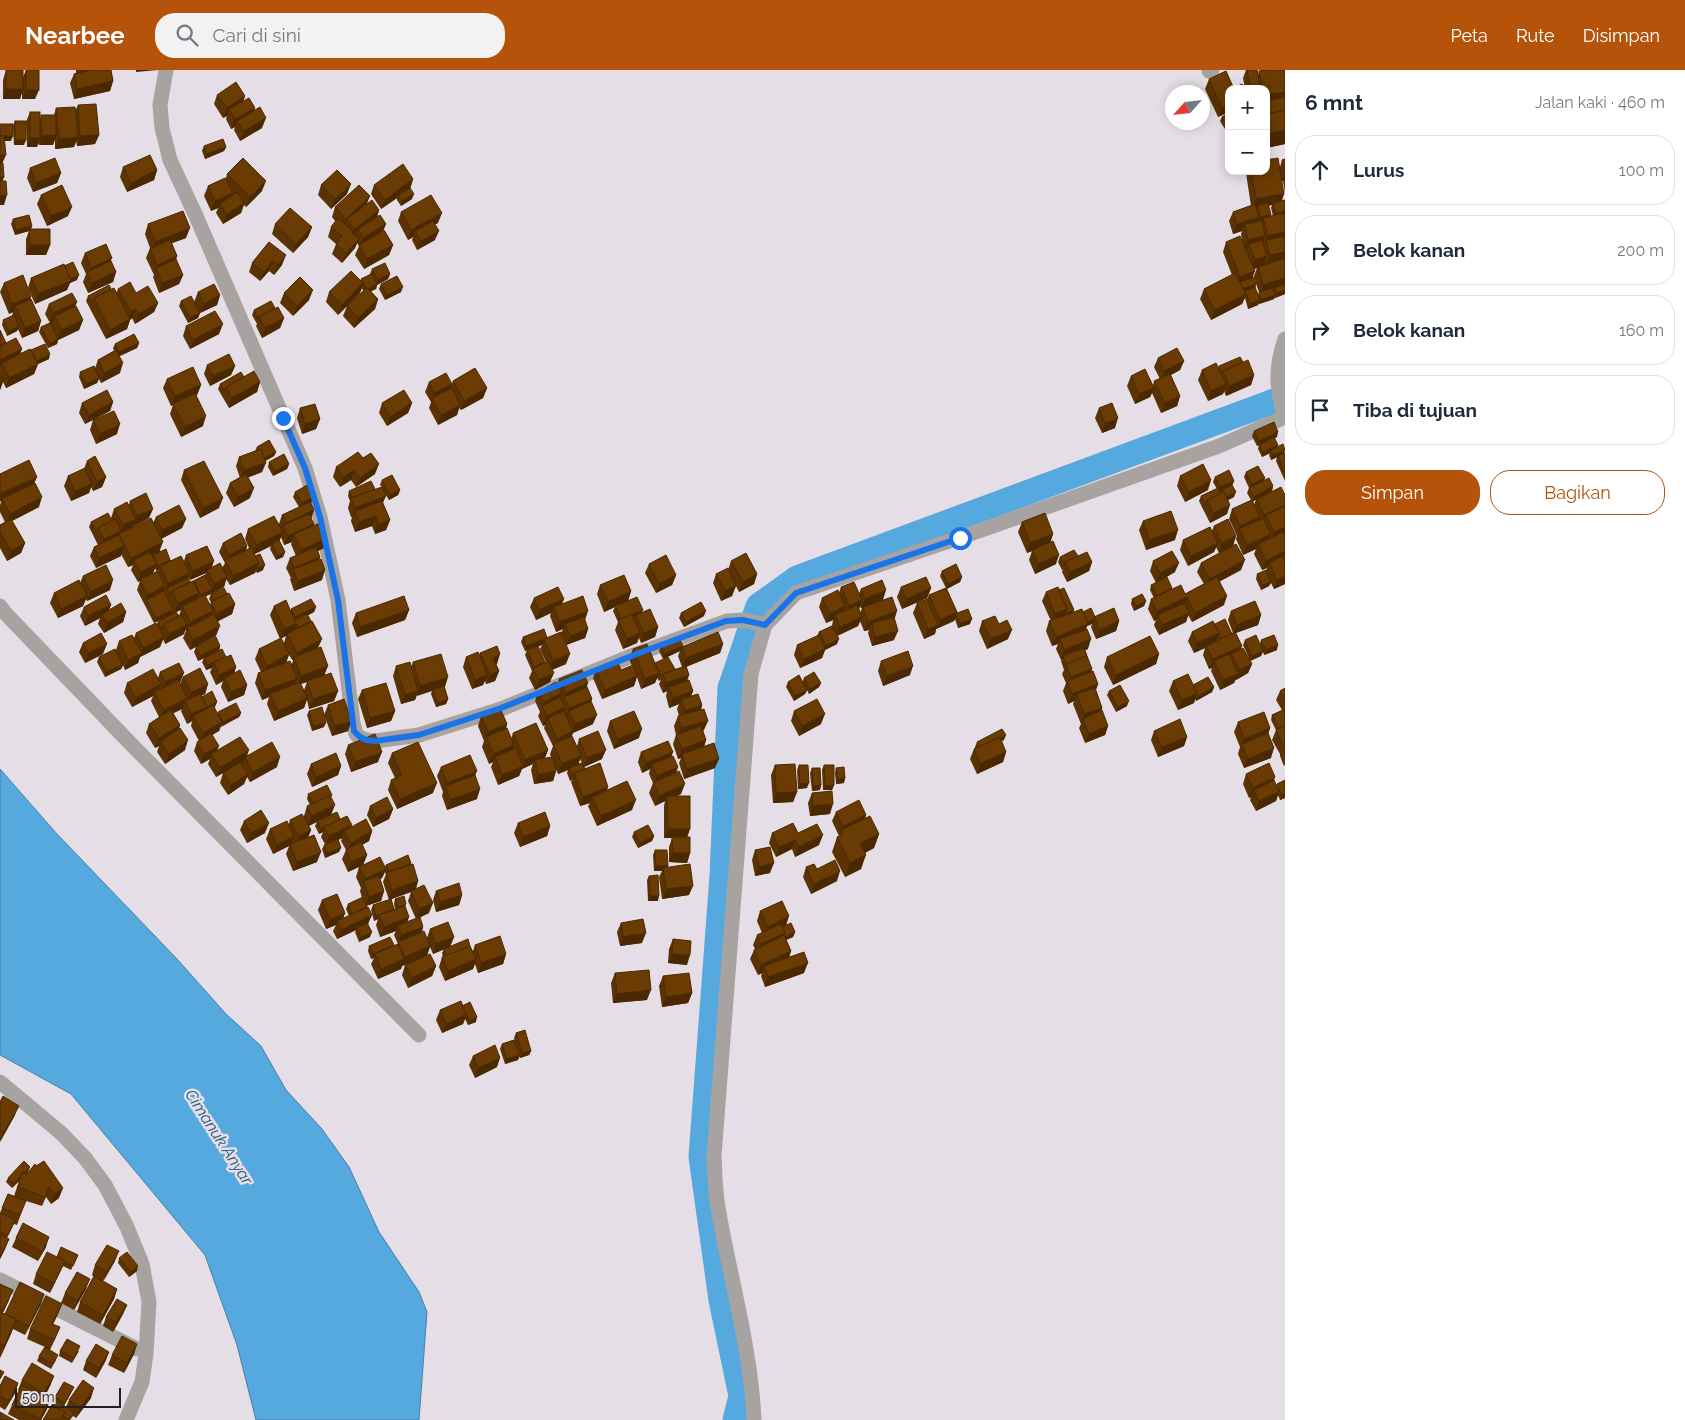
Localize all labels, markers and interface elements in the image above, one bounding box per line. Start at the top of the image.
search box [155,13,505,58]
text: Nearbee [25,21,125,50]
icon: search [173,21,201,49]
text: Cari di sini [213,24,301,46]
text: Peta [1451,25,1488,46]
text: Rute [1516,25,1555,46]
text: Disimpan [1583,25,1660,46]
north arrow [1165,85,1210,130]
map controls [1225,85,1270,175]
button: + [1225,85,1270,130]
text: 6 mnt [1305,90,1363,115]
text: Jalan kaki · 460 m [1535,93,1665,112]
button: − [1225,130,1270,175]
icon: ahead [1306,156,1334,184]
text: Lurus [1353,159,1404,181]
text: 100 m [1619,161,1664,180]
icon: right [1306,236,1334,264]
text: Belok kanan [1353,239,1465,261]
text: 200 m [1617,241,1664,260]
icon: right [1306,316,1334,344]
text: Belok kanan [1353,319,1465,341]
text: 160 m [1619,321,1664,340]
icon: arrive [1306,396,1334,424]
text: Tiba di tujuan [1353,399,1477,421]
route end [272,407,295,430]
button: Simpan [1305,470,1480,515]
button: Bagikan [1490,470,1665,515]
route start [949,527,972,550]
water label: Cimanuk Anyar [181,1086,257,1189]
scale bar [15,1385,121,1408]
text: 50 m [22,1389,55,1405]

